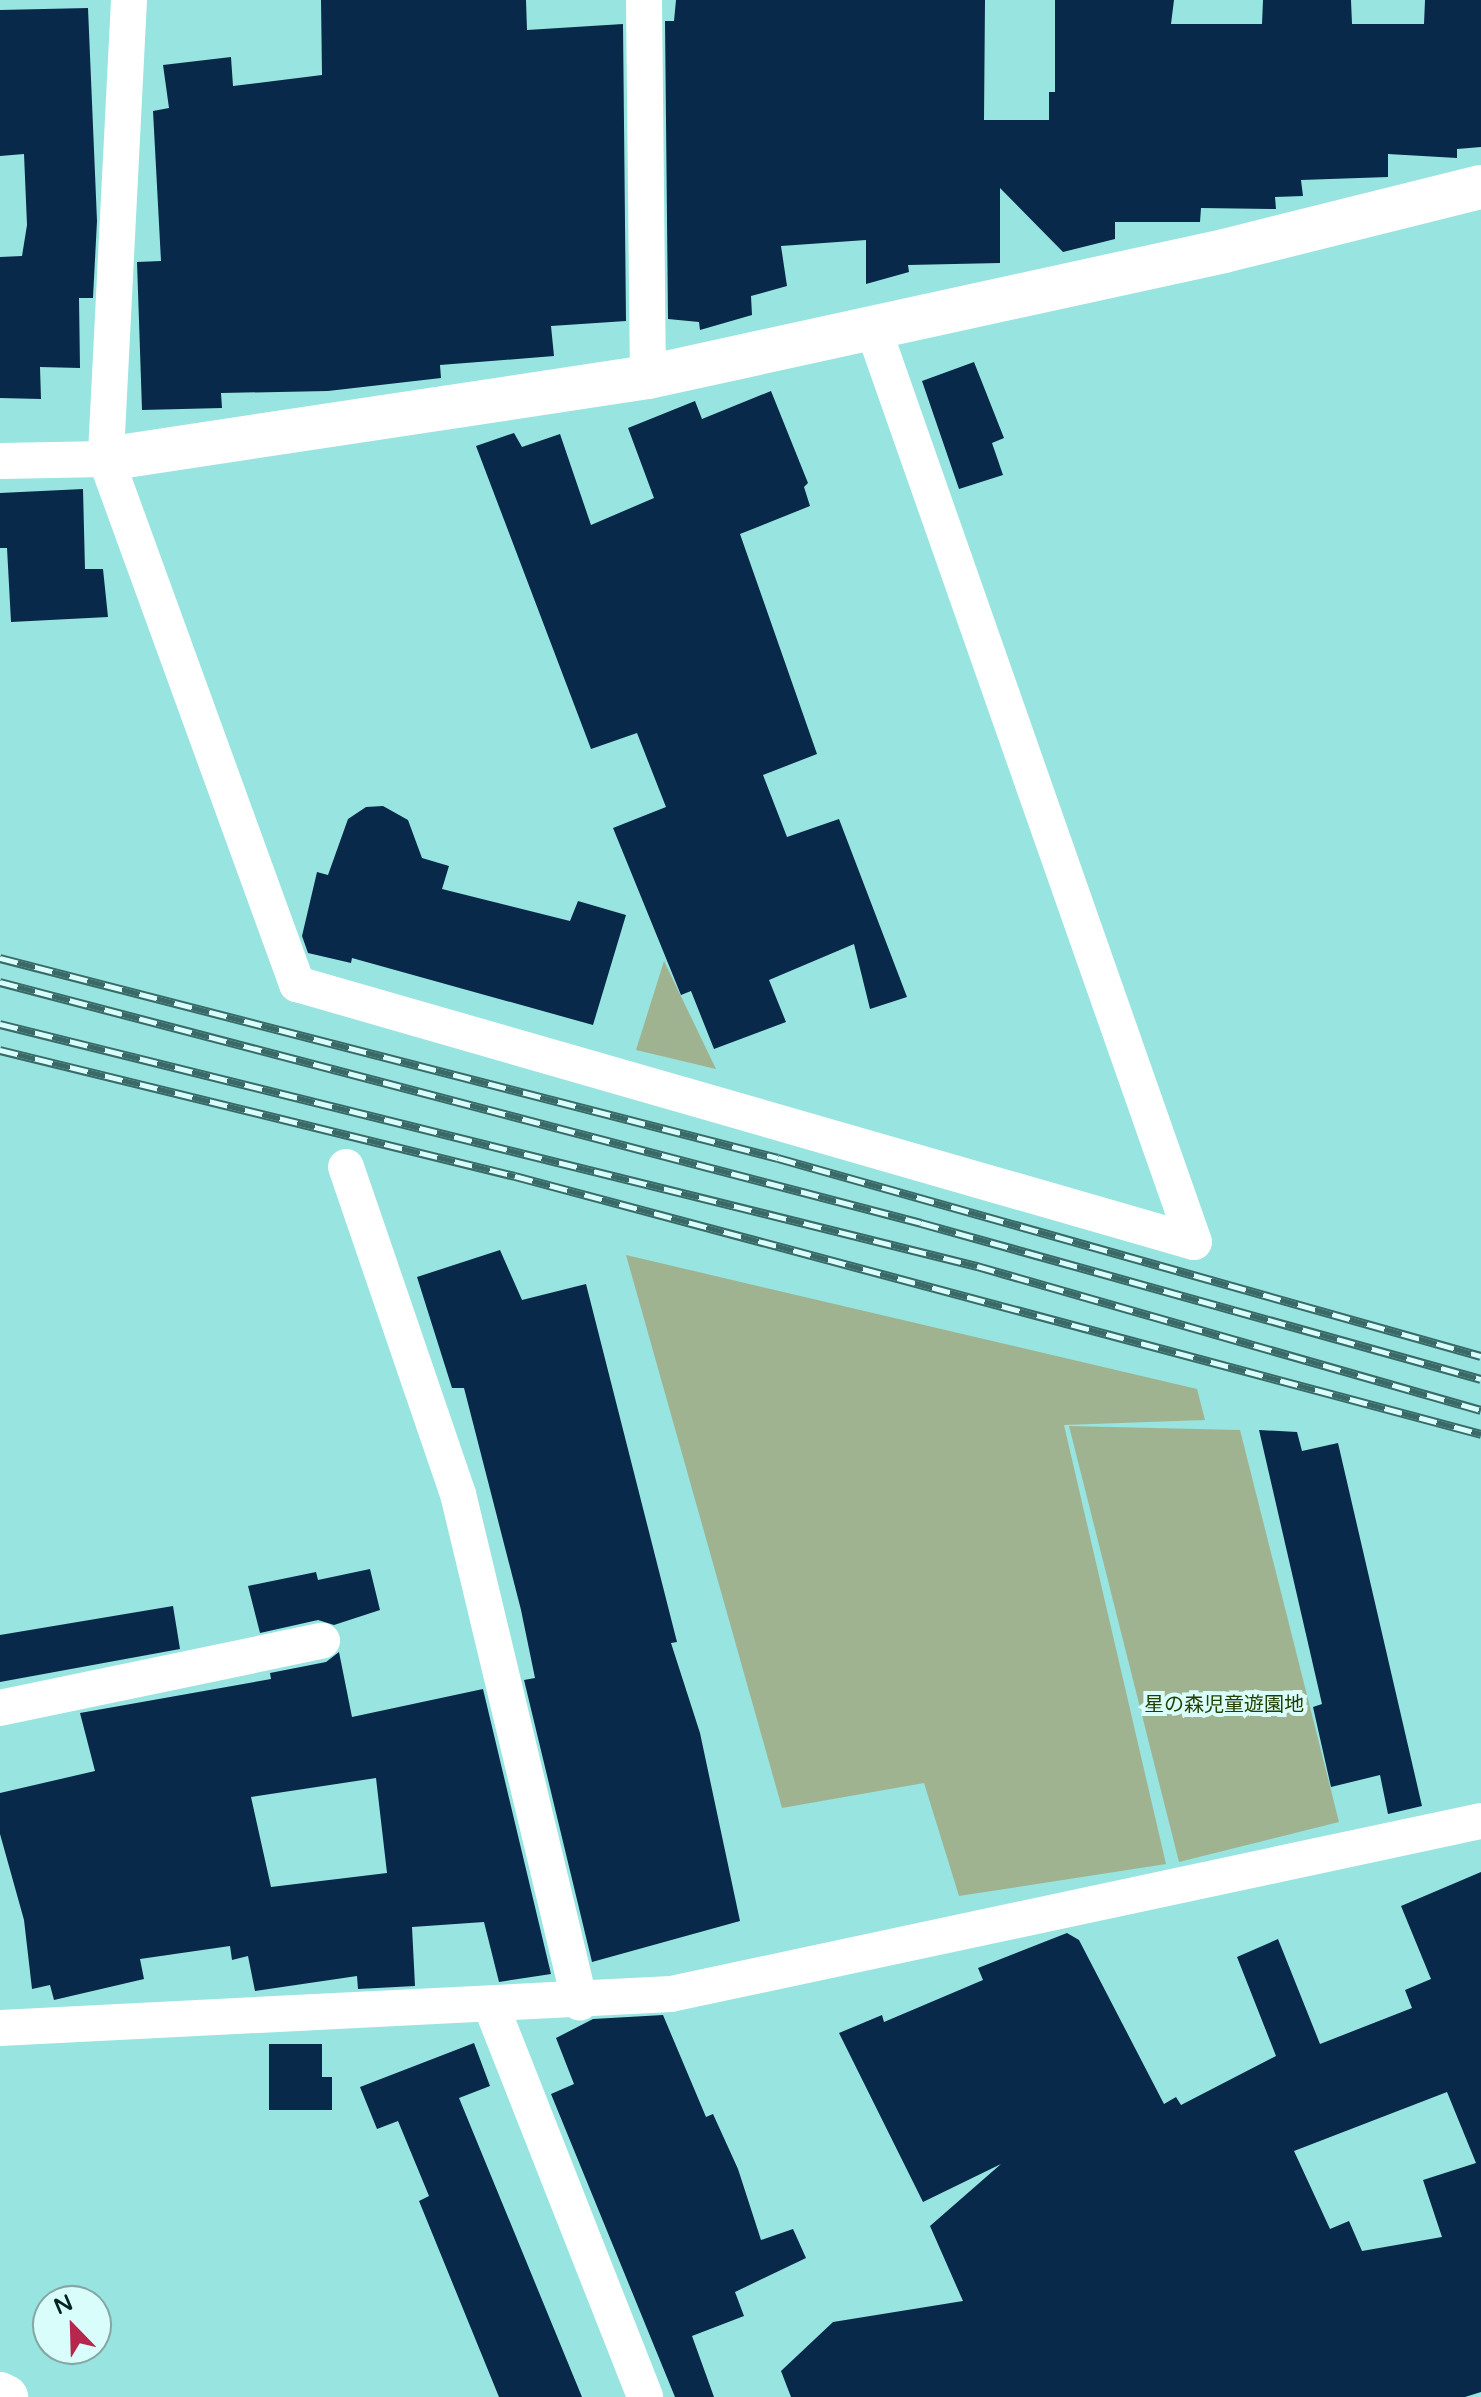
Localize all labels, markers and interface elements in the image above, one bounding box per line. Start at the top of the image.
park label: 星の森児童遊園地 [1144,1693,1304,1717]
north arrow [32,2285,112,2365]
text: N [50,2289,77,2320]

